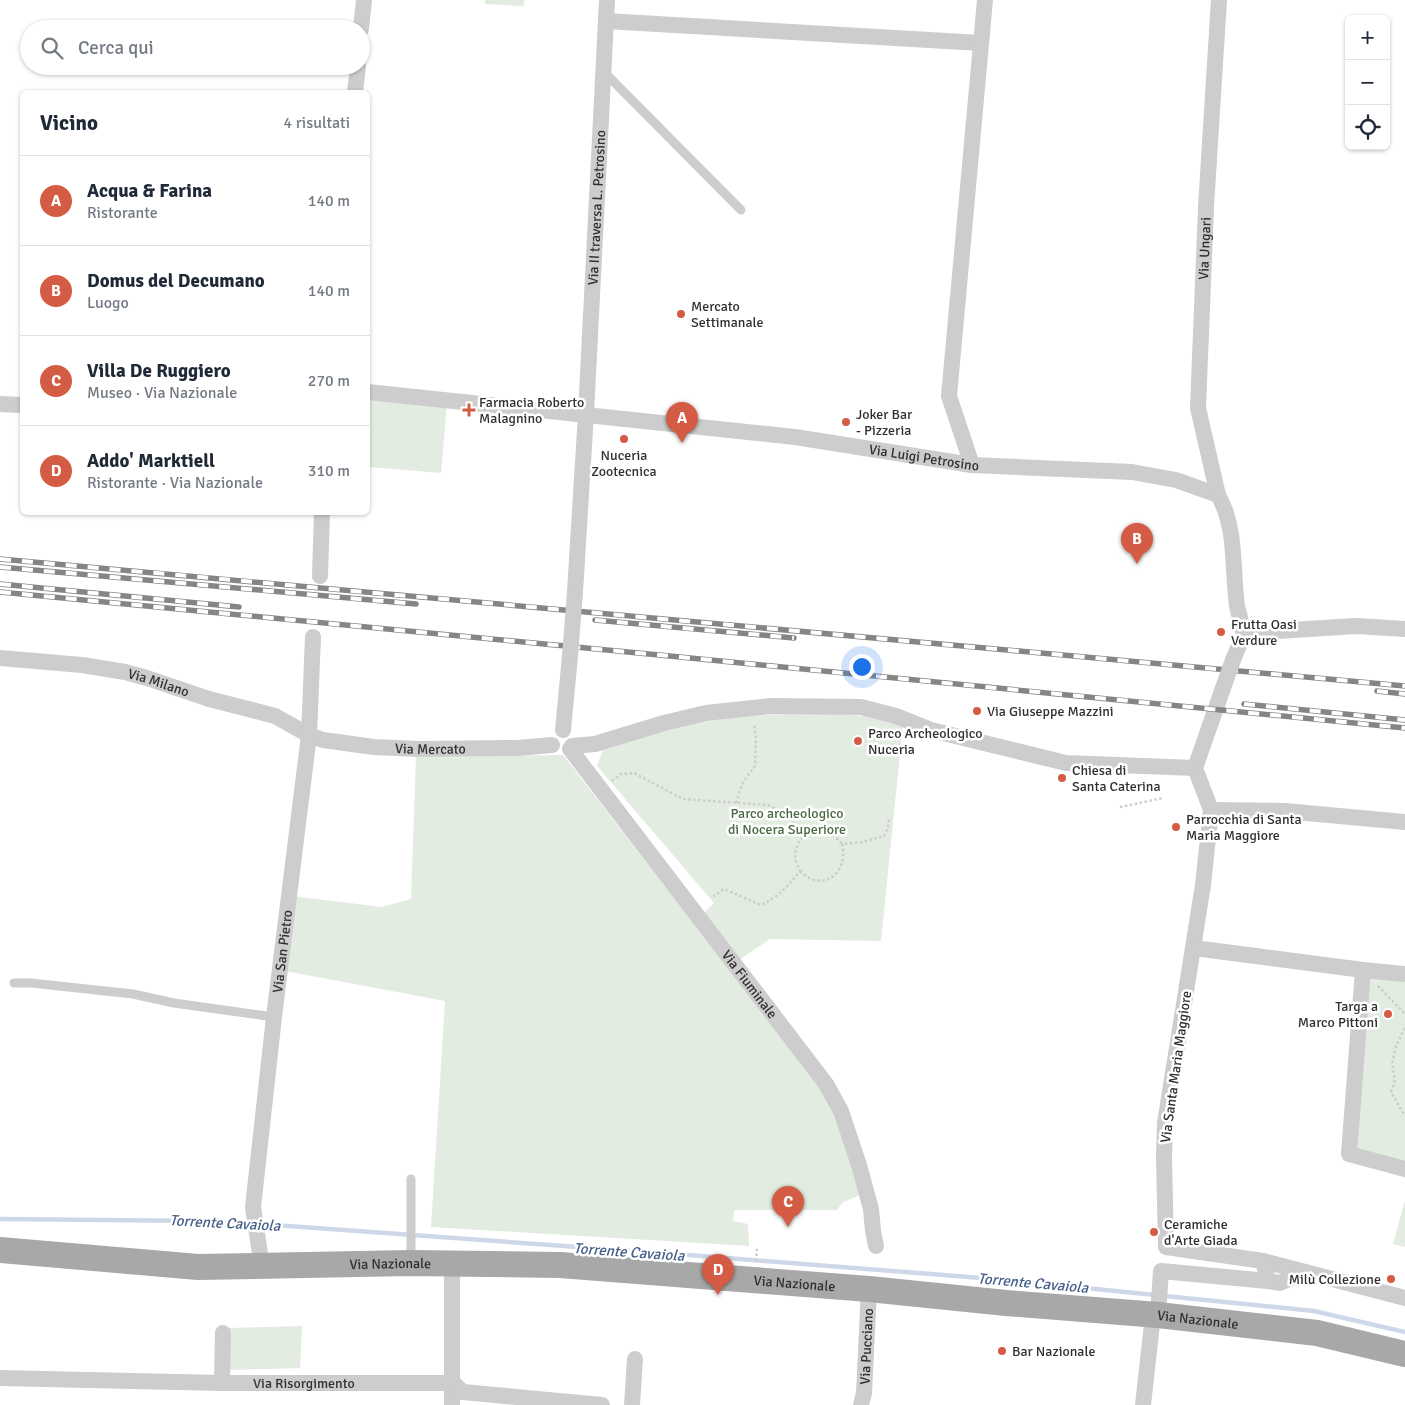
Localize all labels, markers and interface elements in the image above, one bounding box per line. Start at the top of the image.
map controls [1345,15,1390,150]
button: + [1345,15,1390,60]
search box [20,20,370,75]
icon: search [38,34,66,62]
text: Cerca qui [78,36,154,60]
button: − [1345,60,1390,105]
button: locate [1345,105,1390,150]
text: Vicino [40,110,98,136]
text: 4 risultati [284,113,350,133]
street label: Via II traversa L. Petrosino [584,130,609,286]
text: Acqua & Farina [87,179,212,203]
text: A [51,191,61,211]
text: 140 m [308,191,350,211]
text: Ristorante [87,203,158,223]
street label: Via Ungari [1195,217,1214,280]
text: Domus del Decumano [87,269,265,293]
text: B [51,281,61,301]
text: 140 m [308,281,350,301]
text: Luogo [87,293,129,313]
place label: Mercato Settimanale [691,298,763,331]
marker: Mercato Settimanale [675,308,687,320]
text: Villa De Ruggiero [87,359,231,383]
text: C [51,371,61,391]
text: 270 m [308,371,350,391]
text: Museo · Via Nazionale [87,383,237,403]
place label: Farmacia Roberto Malagnino [479,394,584,427]
pin: A [666,402,698,443]
marker: Farmacia Roberto Malagnino [463,404,475,416]
place label: Joker Bar - Pizzeria [856,406,913,439]
marker: Joker Bar - Pizzeria [840,416,852,428]
marker: Nuceria Zootecnica [618,433,630,445]
street label: Via Luigi Petrosino [868,440,979,474]
place label: Nuceria Zootecnica [591,447,657,480]
text: Addo' Marktiell [87,449,215,473]
text: D [51,461,61,481]
text: 310 m [308,461,350,481]
text: Ristorante · Via Nazionale [87,473,263,493]
pin: B [1121,523,1153,564]
place label: Frutta Oasi Verdure [1231,616,1297,649]
marker: Frutta Oasi Verdure [1215,626,1227,638]
your location [849,654,875,680]
street label: Via Milano [126,665,191,700]
place label: Via Giuseppe Mazzini [987,703,1114,720]
marker: Via Giuseppe Mazzini [971,705,983,717]
place label: Parco Archeologico Nuceria [868,725,983,758]
marker: Parco Archeologico Nuceria [852,735,864,747]
street label: Via Mercato [395,739,466,758]
place label: Chiesa di Santa Caterina [1072,762,1161,795]
marker: Chiesa di Santa Caterina [1056,772,1068,784]
park label: Parco archeologico di Nocera Superiore [728,805,846,838]
place label: Parrocchia di Santa Maria Maggiore [1186,811,1302,844]
marker: Parrocchia di Santa Maria Maggiore [1170,821,1182,833]
street label: Via San Pietro [269,909,296,994]
street label: Via Fiuminale [718,947,781,1022]
street label: Via Santa Maria Maggiore [1157,990,1195,1144]
place label: Targa a Marco Pittoni [1298,998,1378,1031]
marker: Targa a Marco Pittoni [1382,1008,1394,1020]
pin: C [772,1186,804,1227]
water label: Torrente Cavaiola [169,1211,281,1235]
place label: Ceramiche d'Arte Giada [1164,1216,1238,1249]
marker: Ceramiche d'Arte Giada [1148,1226,1160,1238]
water label: Torrente Cavaiola [573,1239,685,1265]
street label: Via Nazionale [349,1254,431,1273]
pin: D [702,1254,734,1295]
water label: Torrente Cavaiola [977,1269,1089,1297]
place label: Milù Collezione [1289,1271,1381,1288]
street label: Via Nazionale [753,1272,836,1295]
marker: Milù Collezione [1385,1273,1397,1285]
street label: Via Nazionale [1156,1306,1239,1333]
street label: Via Pucciano [856,1308,877,1385]
place label: Bar Nazionale [1012,1343,1095,1360]
marker: Bar Nazionale [996,1345,1008,1357]
street label: Via Risorgimento [253,1375,355,1392]

